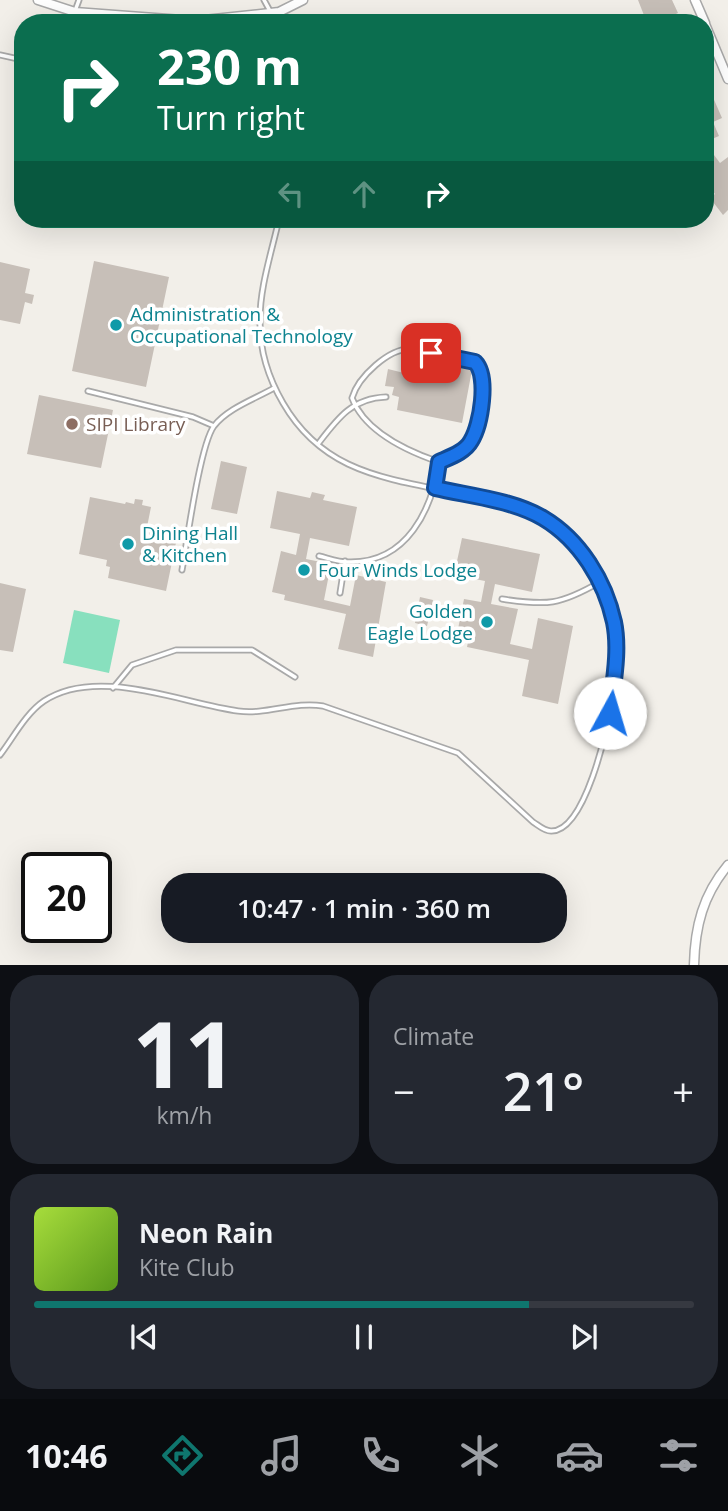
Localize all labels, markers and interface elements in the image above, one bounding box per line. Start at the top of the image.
text: 230 m [157,33,302,99]
icon: right [42,42,133,133]
text: Turn right [157,96,305,139]
icon: left [272,175,310,213]
icon: ahead [345,175,383,213]
icon: right [418,175,456,213]
place label: Administration & Occupational Technology [130,301,353,349]
marker: Administration & Occupational Technology [108,317,124,333]
pin [401,323,461,383]
icon: arrive [412,334,450,372]
place label: SIPI Library [86,411,186,437]
marker: SIPI Library [64,416,80,432]
place label: Dining Hall & Kitchen [142,520,238,568]
marker: Dining Hall & Kitchen [120,536,136,552]
place label: Four Winds Lodge [318,557,477,583]
marker: Four Winds Lodge [296,562,312,578]
place label: Golden Eagle Lodge [367,598,473,646]
marker: Golden Eagle Lodge [479,614,495,630]
position arrow [573,676,647,750]
speed limit sign: 20 [21,852,112,943]
text: 10:47 · 1 min · 360 m [237,890,491,926]
text: 11 [132,991,237,1115]
text: Climate [393,1020,474,1052]
text: 21° [503,1055,584,1126]
text: − [393,1065,415,1117]
text: + [672,1065,694,1117]
text: km/h [157,1099,212,1131]
text: Neon Rain [139,1215,273,1251]
text: Kite Club [139,1251,234,1283]
icon: previous [125,1318,163,1356]
icon: pause [345,1318,383,1356]
icon: next [565,1318,603,1356]
icon: directions [158,1431,207,1480]
icon: music [257,1431,306,1480]
icon: phone [356,1431,405,1480]
icon: climate [455,1431,504,1480]
icon: car [555,1431,604,1480]
icon: filters [654,1431,703,1480]
text: 10:46 [25,1434,107,1477]

